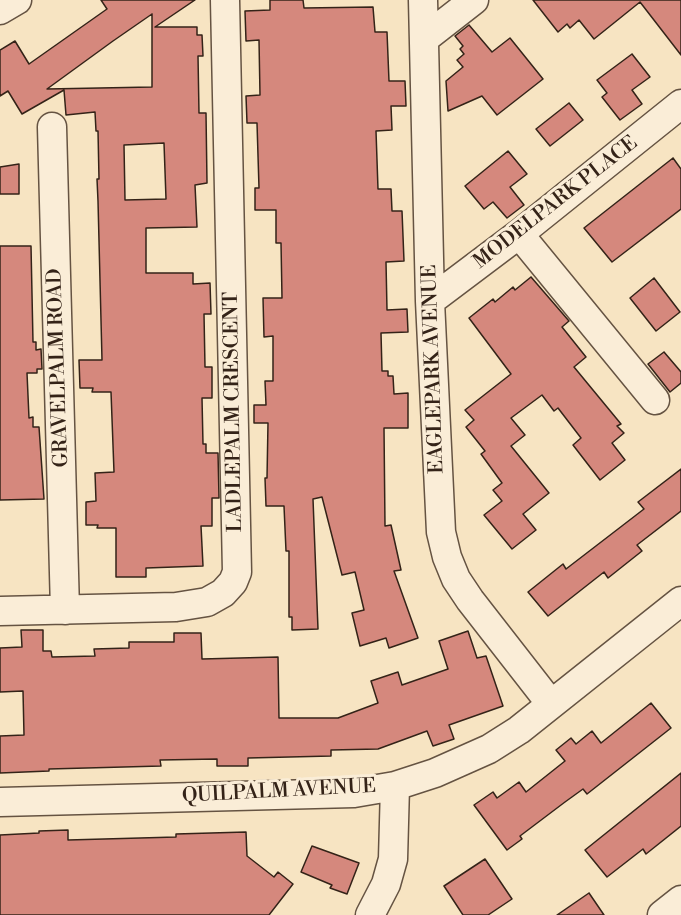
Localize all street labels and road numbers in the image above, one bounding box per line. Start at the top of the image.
street label: MODELPARK PLACE [469,131,643,275]
street label: EAGLEPARK AVENUE [418,264,450,474]
street label: GRAVELPALM ROAD [44,268,74,468]
street label: LADLEPALM CRESCENT [220,292,248,532]
street label: QUILPALM AVENUE [181,775,377,809]

